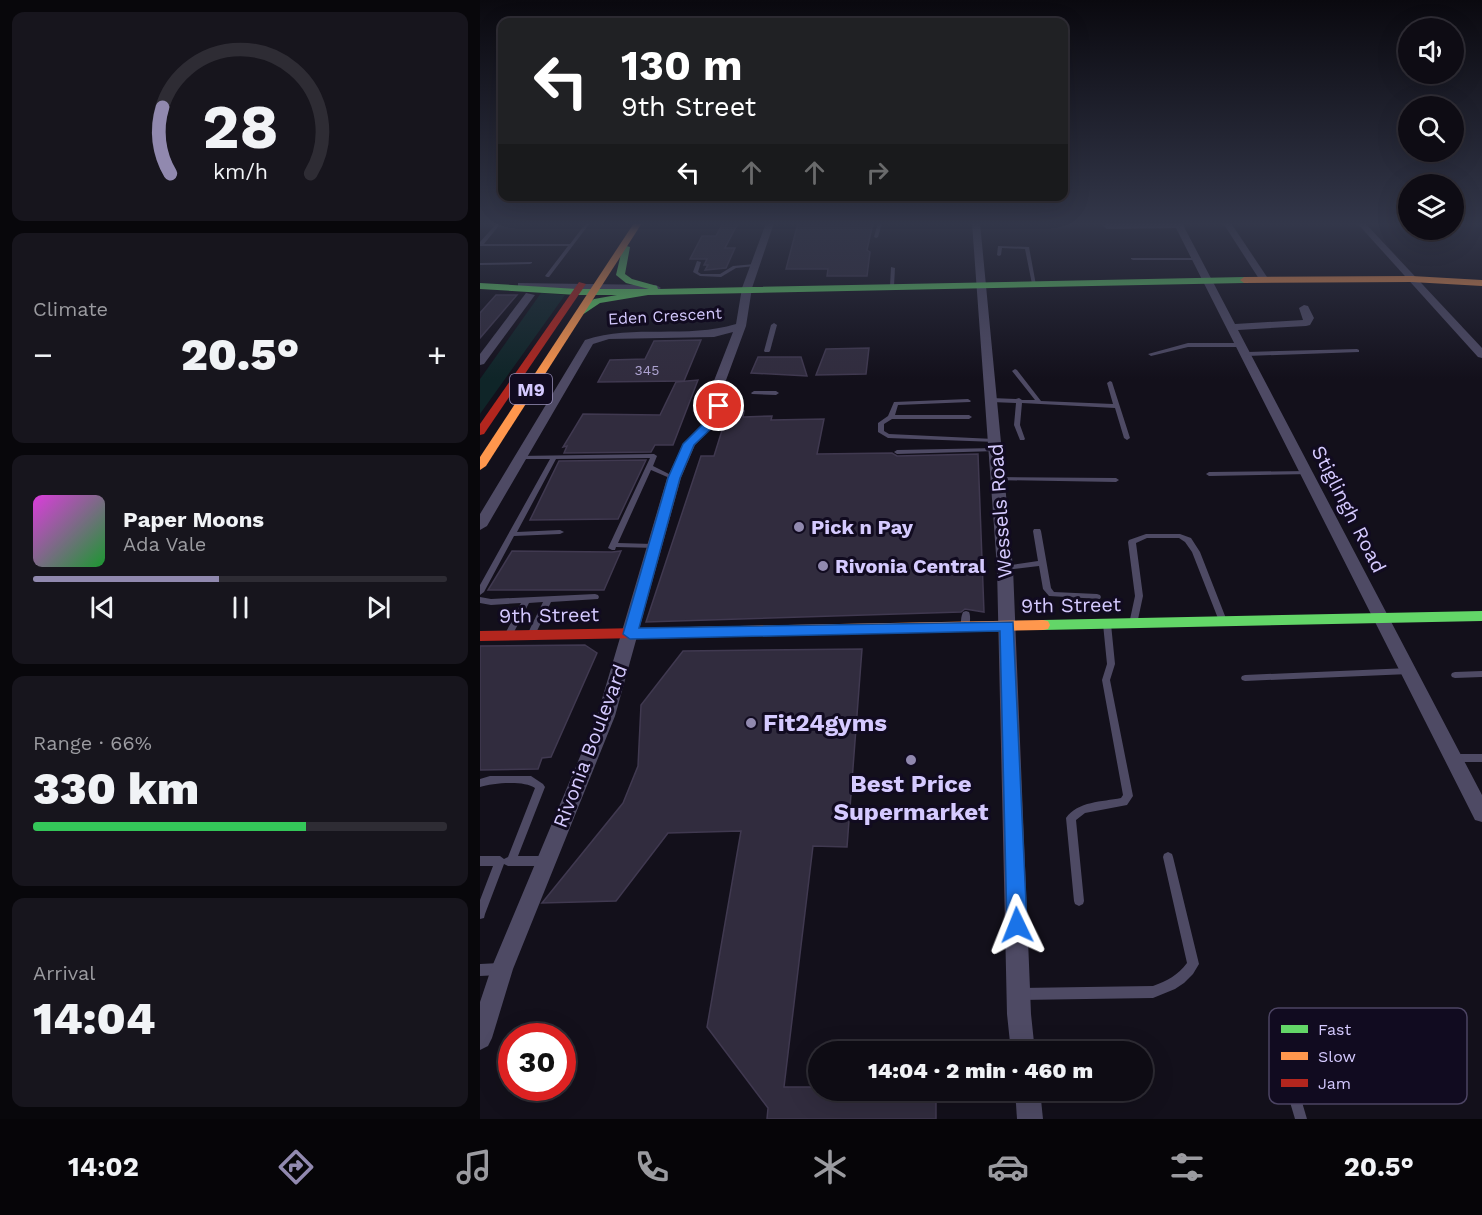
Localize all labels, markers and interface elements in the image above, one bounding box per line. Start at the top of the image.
map controls [1398,18,1464,240]
button: sound [1398,18,1464,84]
text: 130 m [621,41,743,90]
icon: left [522,42,600,120]
text: 28 [202,90,278,163]
text: 9th Street [621,91,756,123]
button: search [1398,96,1464,162]
icon: left [672,156,705,189]
icon: ahead [735,156,768,189]
icon: ahead [798,156,831,189]
icon: right [861,156,894,189]
text: km/h [212,159,268,184]
button: layers [1398,174,1464,240]
text: Climate [33,297,108,321]
street label: Eden Crescent [608,304,723,328]
text: 20.5° [181,328,299,381]
text: − [33,335,53,374]
text: + [427,335,447,374]
house number: 345 [635,362,659,378]
road number: M9 [510,374,552,404]
pin [693,380,744,431]
icon: arrive [702,389,735,422]
street label: Stiglingh Road [1307,441,1391,577]
street label: Wessels Road [983,443,1017,579]
text: Paper Moons [123,507,264,532]
place label: Pick n Pay [811,515,914,539]
marker: Pick n Pay [792,520,806,534]
text: Ada Vale [123,532,206,556]
place label: Rivonia Central [835,554,986,578]
marker: Rivonia Central [816,559,830,573]
icon: previous [86,591,119,624]
icon: pause [224,591,257,624]
icon: next [362,591,395,624]
street label: 9th Street [1021,592,1122,618]
street label: 9th Street [499,602,600,628]
street label: Rivonia Boulevard [548,661,632,831]
place label: Fit24gyms [763,709,887,737]
marker: Fit24gyms [744,716,758,730]
text: Range · 66% [33,731,152,755]
marker: Best Price Supermarket [904,753,918,767]
text: 330 km [33,762,199,815]
place label: Best Price Supermarket [834,770,989,826]
position arrow [985,893,1049,957]
text: Arrival [33,961,95,985]
text: 14:04 [33,992,155,1045]
legend [1269,1008,1467,1104]
text: Fast [1318,1020,1351,1039]
speed limit sign: 30 [498,1023,576,1101]
text: Slow [1318,1047,1356,1066]
text: 14:04 · 2 min · 460 m [868,1058,1093,1083]
text: Jam [1318,1074,1351,1093]
icon: directions [275,1146,317,1188]
icon: music [453,1146,495,1188]
icon: phone [631,1146,673,1188]
icon: climate [809,1146,851,1188]
icon: car [987,1146,1029,1188]
icon: filters [1166,1146,1208,1188]
text: 14:02 [68,1151,139,1183]
text: 20.5° [1344,1151,1414,1183]

